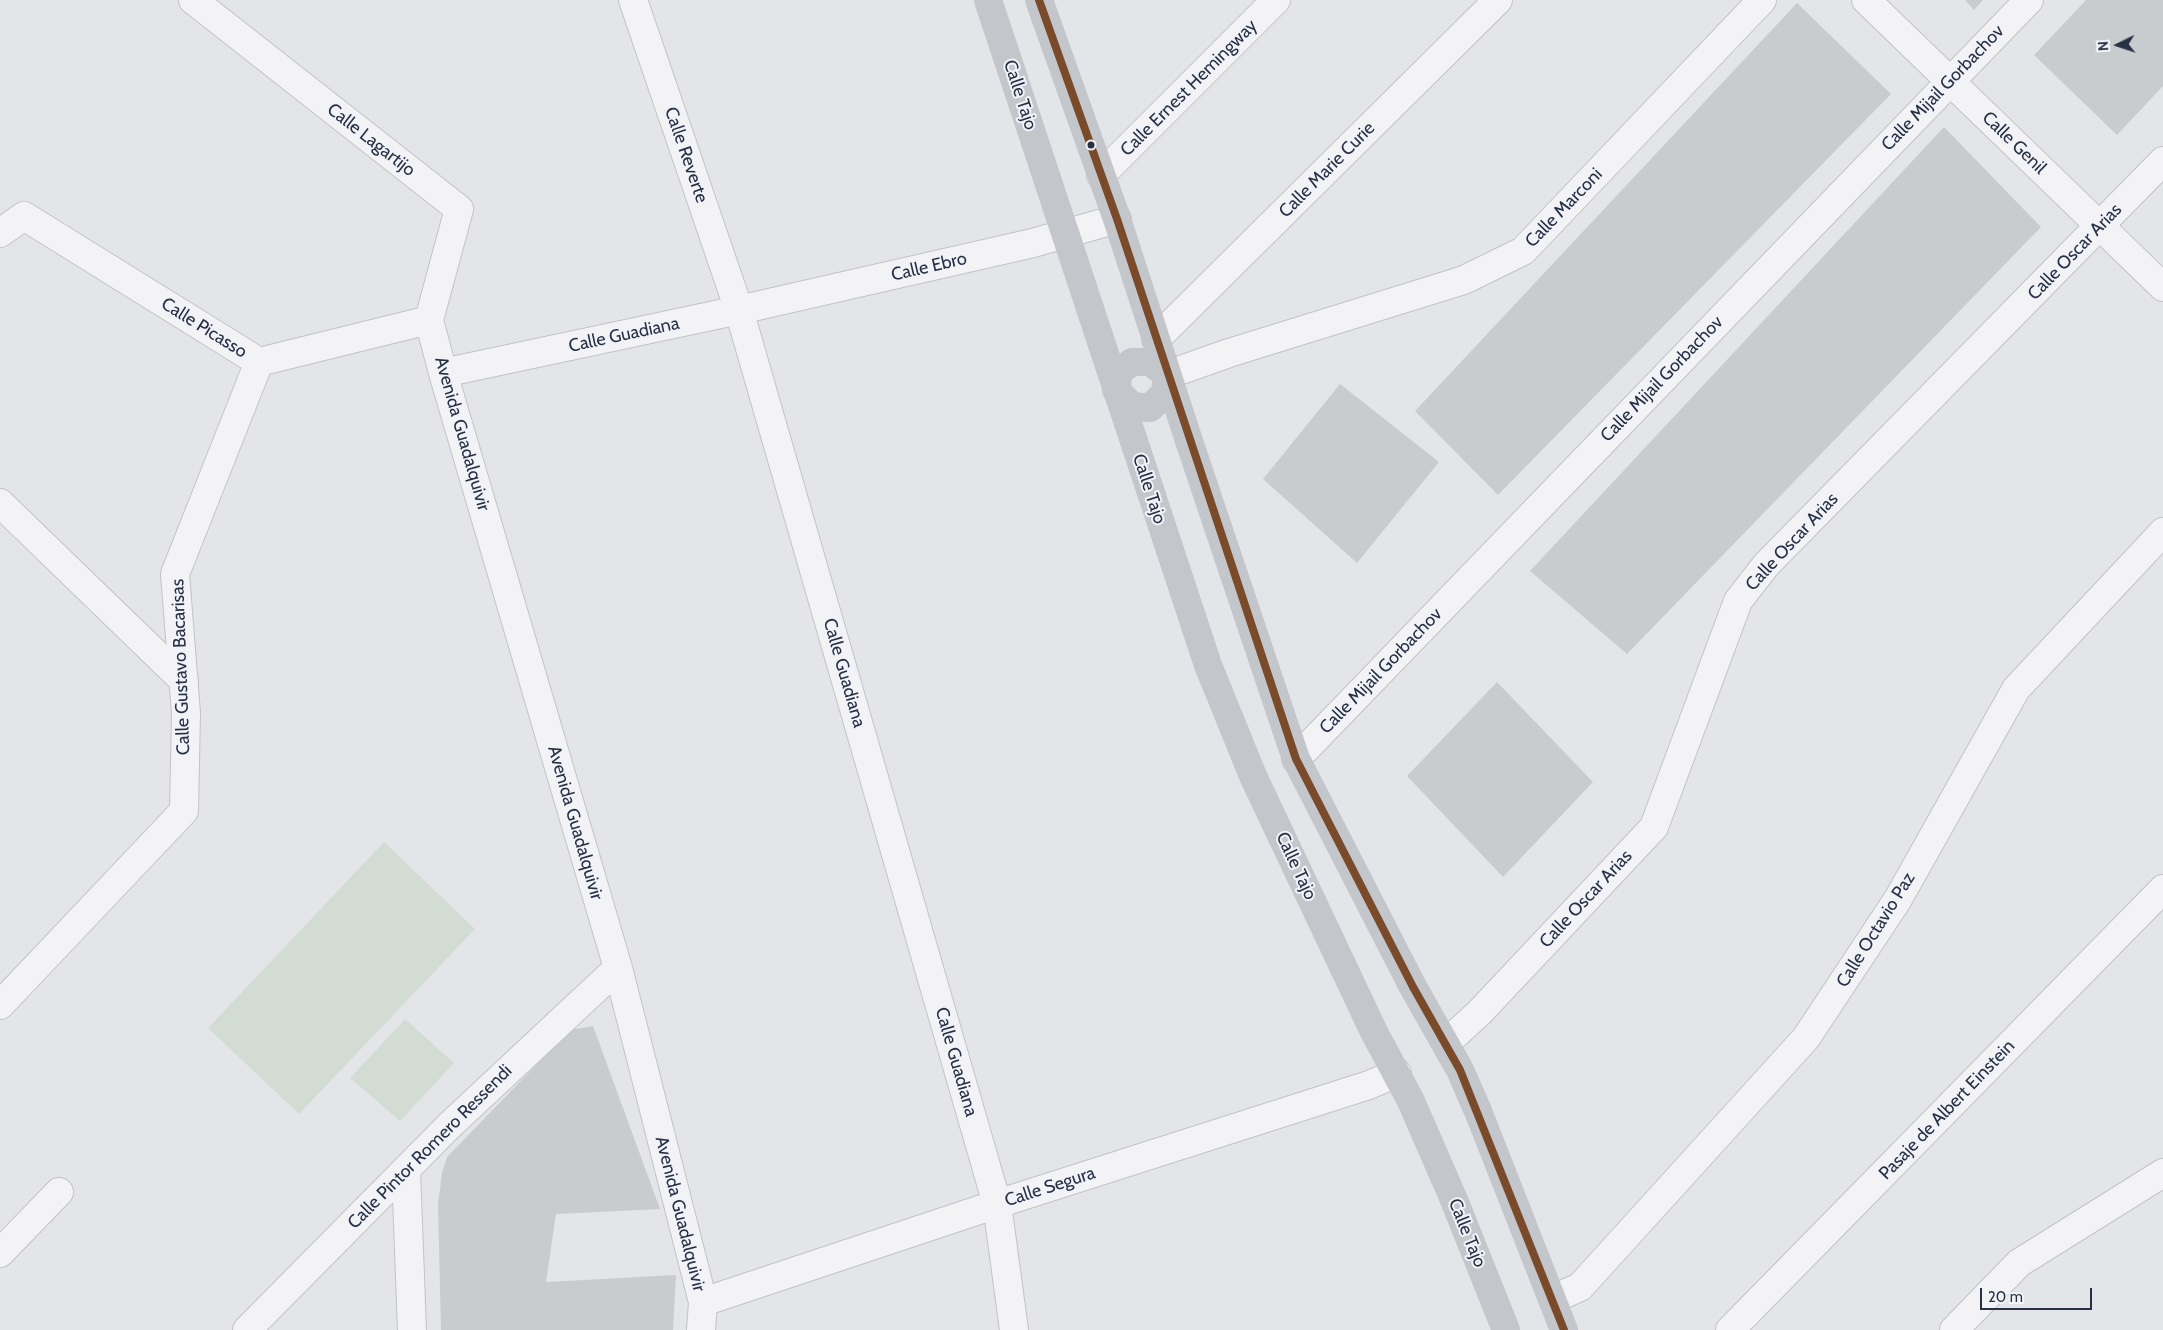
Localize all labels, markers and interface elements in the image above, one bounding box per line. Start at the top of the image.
street label: Calle Ernest Hemingway [1116,15,1262,161]
street label: Calle Mijail Gorbachov [1877,20,2009,156]
north arrow [2093,20,2143,70]
text: N [2094,40,2112,52]
street label: Calle Tajo [999,57,1041,133]
street label: Calle Lagartijo [323,99,419,181]
street label: Calle Reverte [660,104,712,206]
street label: Calle Genil [1977,107,2051,179]
street label: Calle Marie Curie [1275,118,1379,222]
unlabelled marker [1086,140,1096,150]
street label: Calle Marconi [1521,164,1607,252]
street label: Calle Oscar Arias [2024,199,2126,305]
street label: Calle Ebro [889,248,969,286]
street label: Calle Picasso [157,293,251,363]
street label: Calle Mijail Gorbachov [1596,311,1728,447]
street label: Calle Guadiana [567,313,681,357]
street label: Avenida Guadalquivir [430,354,494,514]
street label: Calle Tajo [1128,451,1170,527]
street label: Calle Oscar Arias [1741,489,1843,595]
street label: Calle Gustavo Bacarisas [167,578,195,756]
street label: Calle Mijail Gorbachov [1315,603,1447,739]
street label: Calle Guadiana [818,616,870,730]
street label: Avenida Guadalquivir [543,743,607,903]
street label: Calle Tajo [1271,829,1321,903]
street label: Calle Oscar Arias [1535,846,1637,952]
street label: Calle Octavio Paz [1832,869,1920,991]
street label: Calle Guadiana [930,1005,982,1119]
street label: Pasaje de Albert Einstein [1875,1036,2019,1184]
street label: Calle Pintor Romero Ressendi [343,1060,517,1234]
street label: Avenida Guadalquivir [650,1134,710,1294]
street label: Calle Segura [1002,1162,1098,1212]
street label: Calle Tajo [1443,1195,1491,1271]
scale bar [1983,1278,2096,1310]
text: 20 m [1988,1288,2023,1306]

